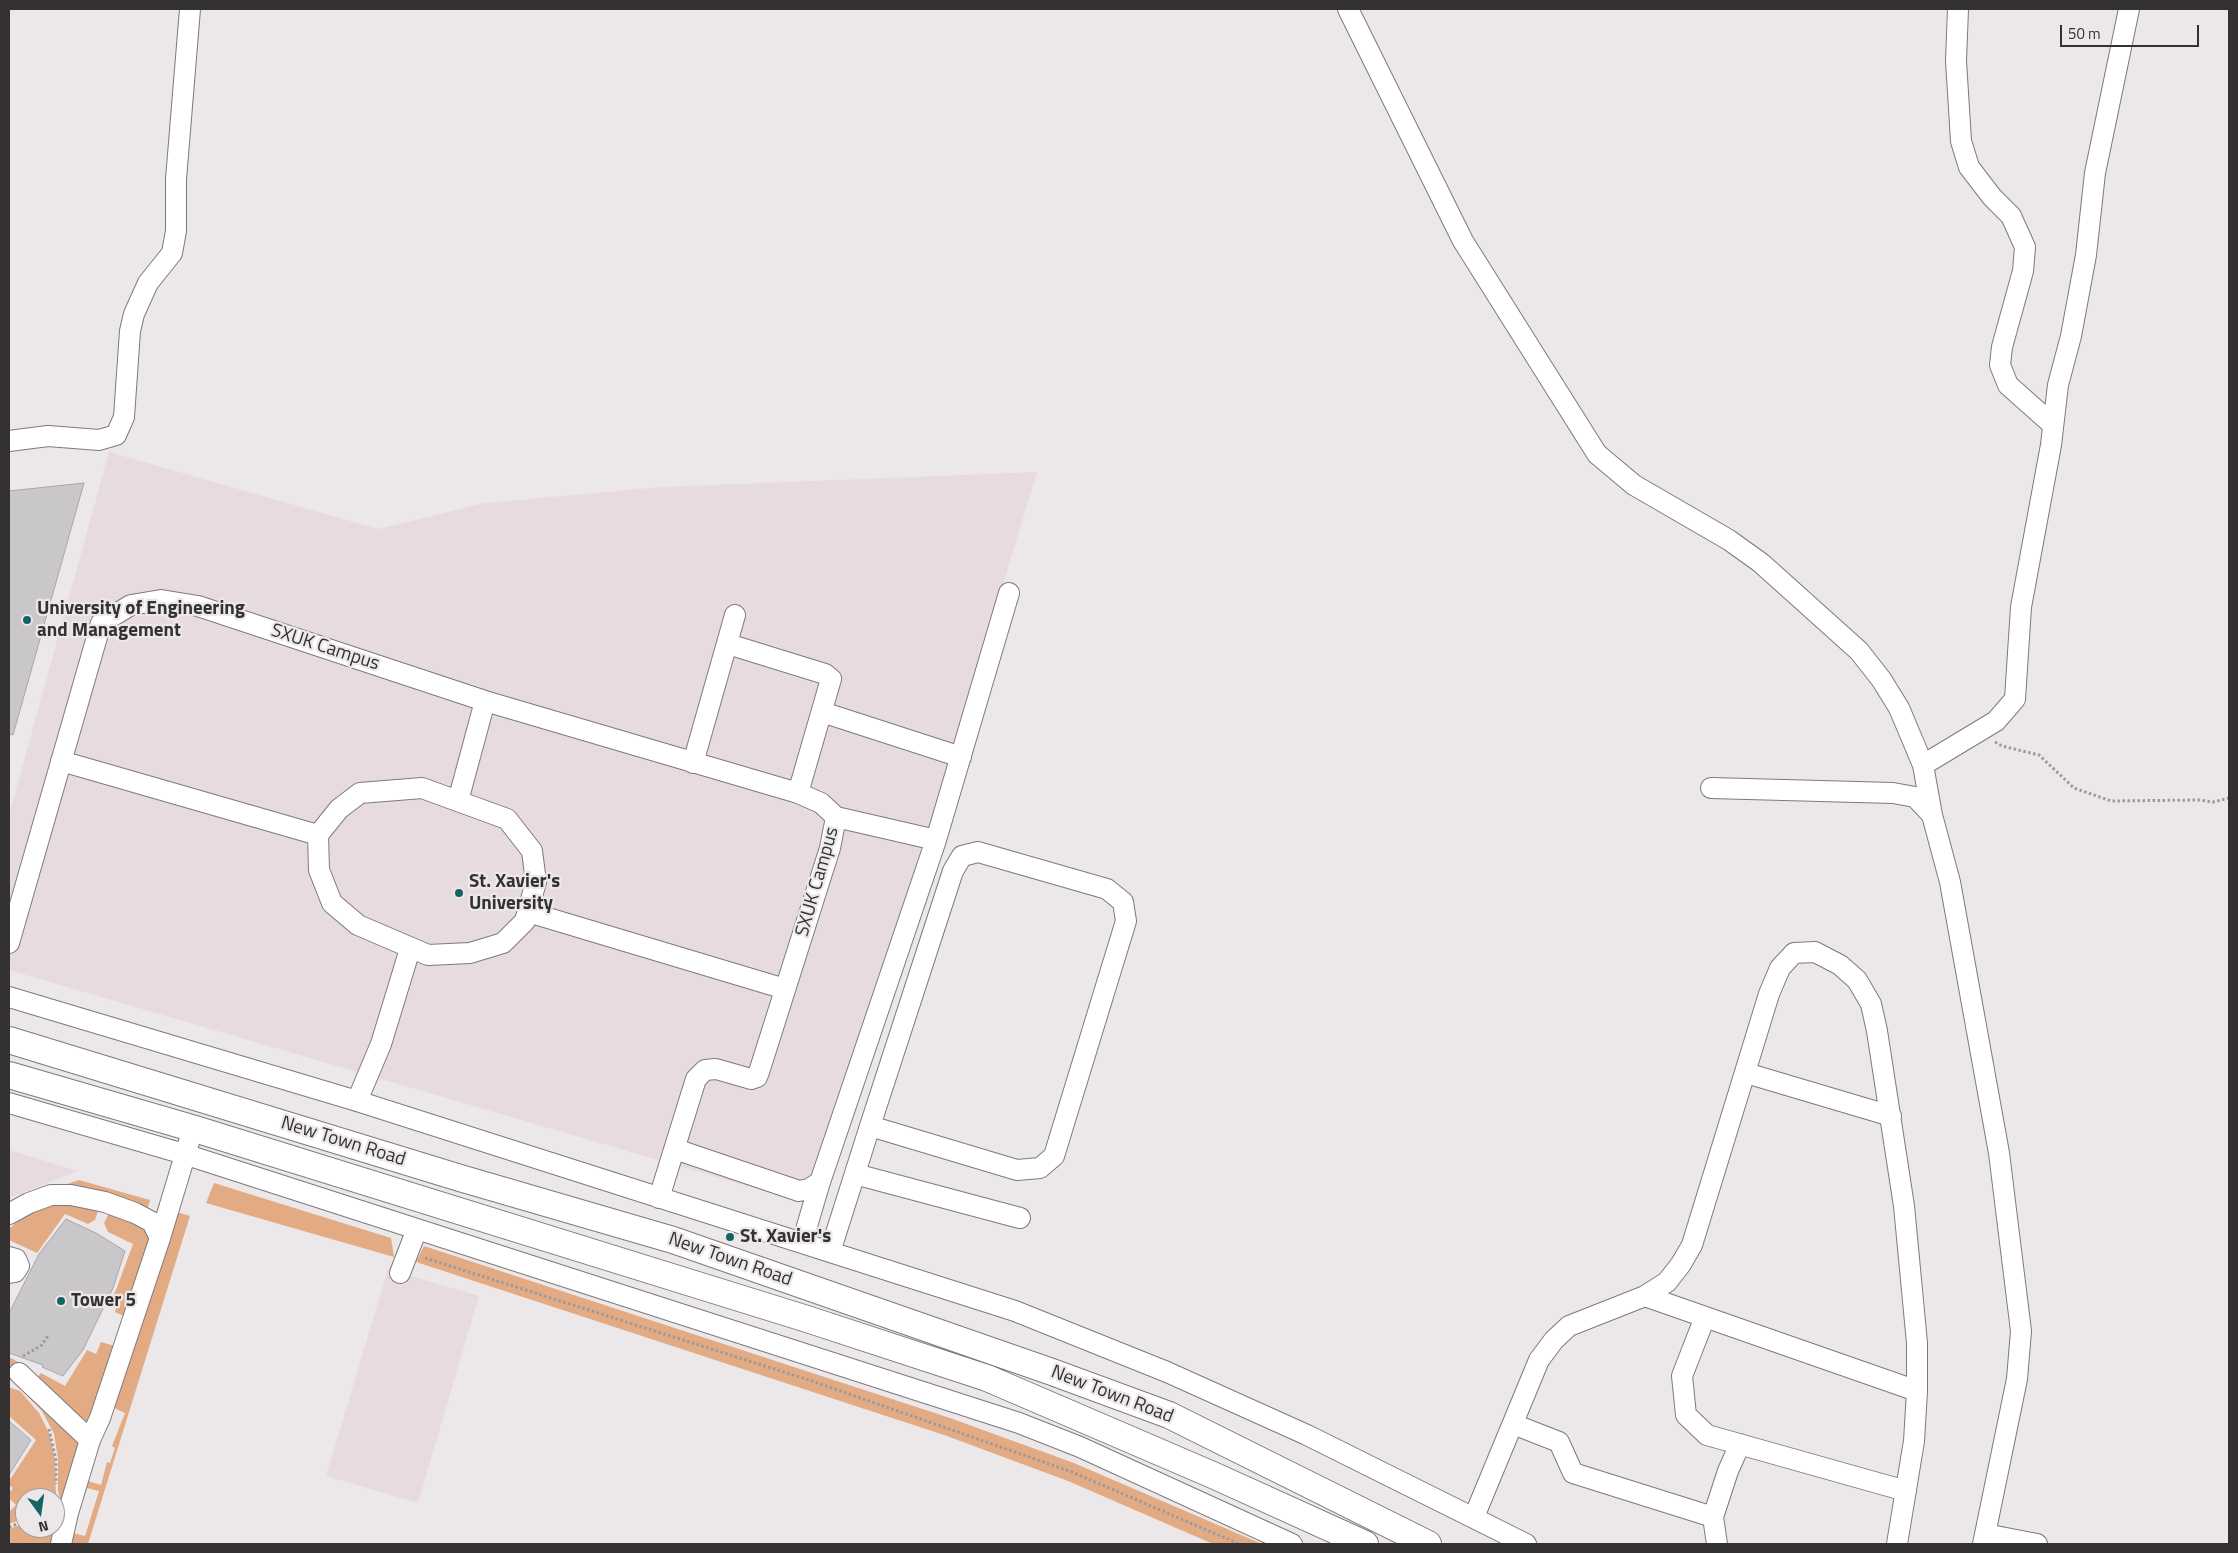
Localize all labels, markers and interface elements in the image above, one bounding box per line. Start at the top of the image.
scale bar [2063,15,2202,47]
text: 50 m [2068,22,2101,45]
place label: University of Engineering and Management [37,598,245,642]
marker: University of Engineering and Management [21,614,33,626]
street label: SXUK Campus [268,620,382,676]
street label: SXUK Campus [792,825,844,939]
place label: St. Xavier's University [469,871,560,915]
marker: St. Xavier's University [453,887,465,899]
street label: New Town Road [278,1112,408,1172]
place label: St. Xavier's [740,1226,831,1248]
street label: New Town Road [665,1228,795,1292]
marker: St. Xavier's [724,1231,736,1243]
place label: Tower 5 [71,1290,136,1312]
marker: Tower 5 [55,1295,67,1307]
street label: New Town Road [1048,1361,1176,1429]
north arrow [15,1488,65,1538]
text: N [36,1516,51,1538]

